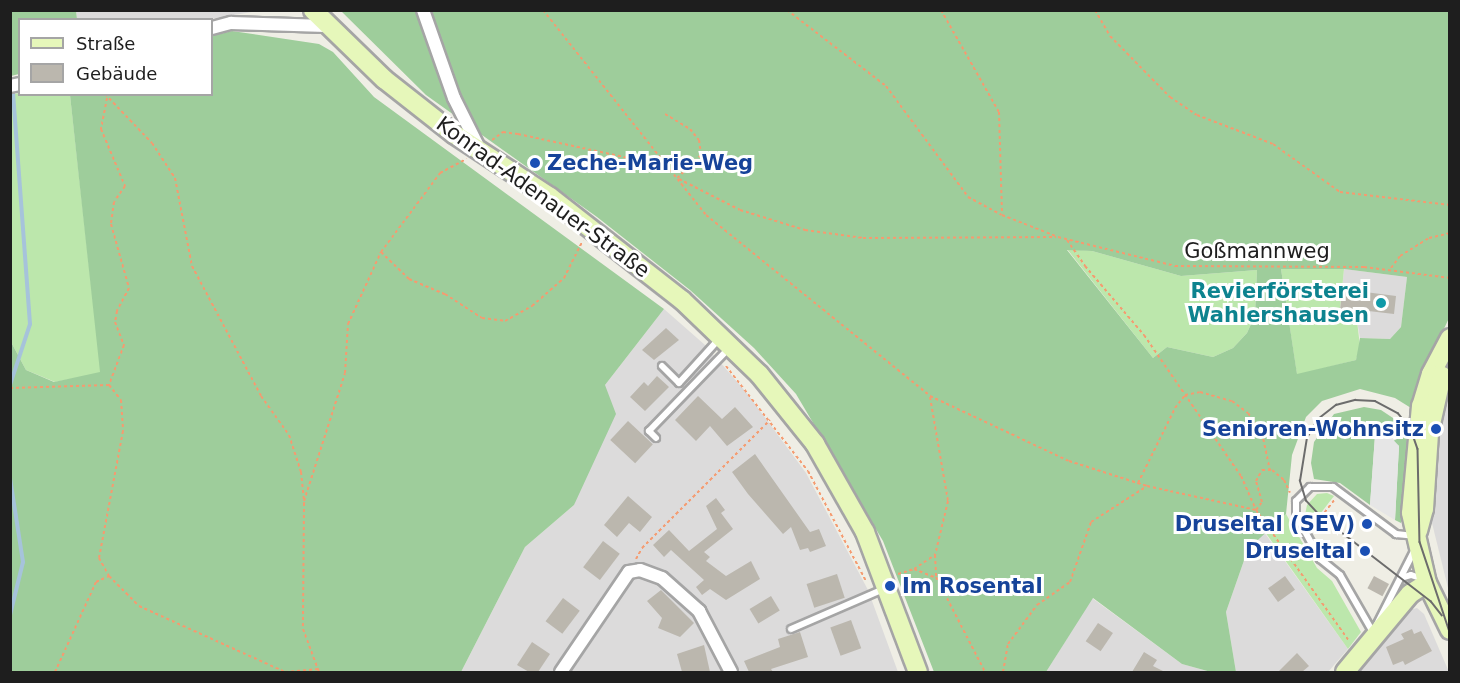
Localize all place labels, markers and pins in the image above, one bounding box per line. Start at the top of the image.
place label: Zeche-Marie-Weg [547,150,753,176]
marker: Zeche-Marie-Weg [528,156,542,170]
place label: Revierförsterei Wahlershausen [1187,278,1369,328]
marker: Revierförsterei Wahlershausen [1374,296,1388,310]
place label: Senioren-Wohnsitz [1202,416,1424,442]
marker: Senioren-Wohnsitz [1429,422,1443,436]
place label: Druseltal (SEV) [1175,511,1355,537]
marker: Druseltal (SEV) [1360,517,1374,531]
place label: Druseltal [1245,538,1353,564]
marker: Druseltal [1358,544,1372,558]
place label: Im Rosental [902,573,1043,599]
marker: Im Rosental [883,579,897,593]

